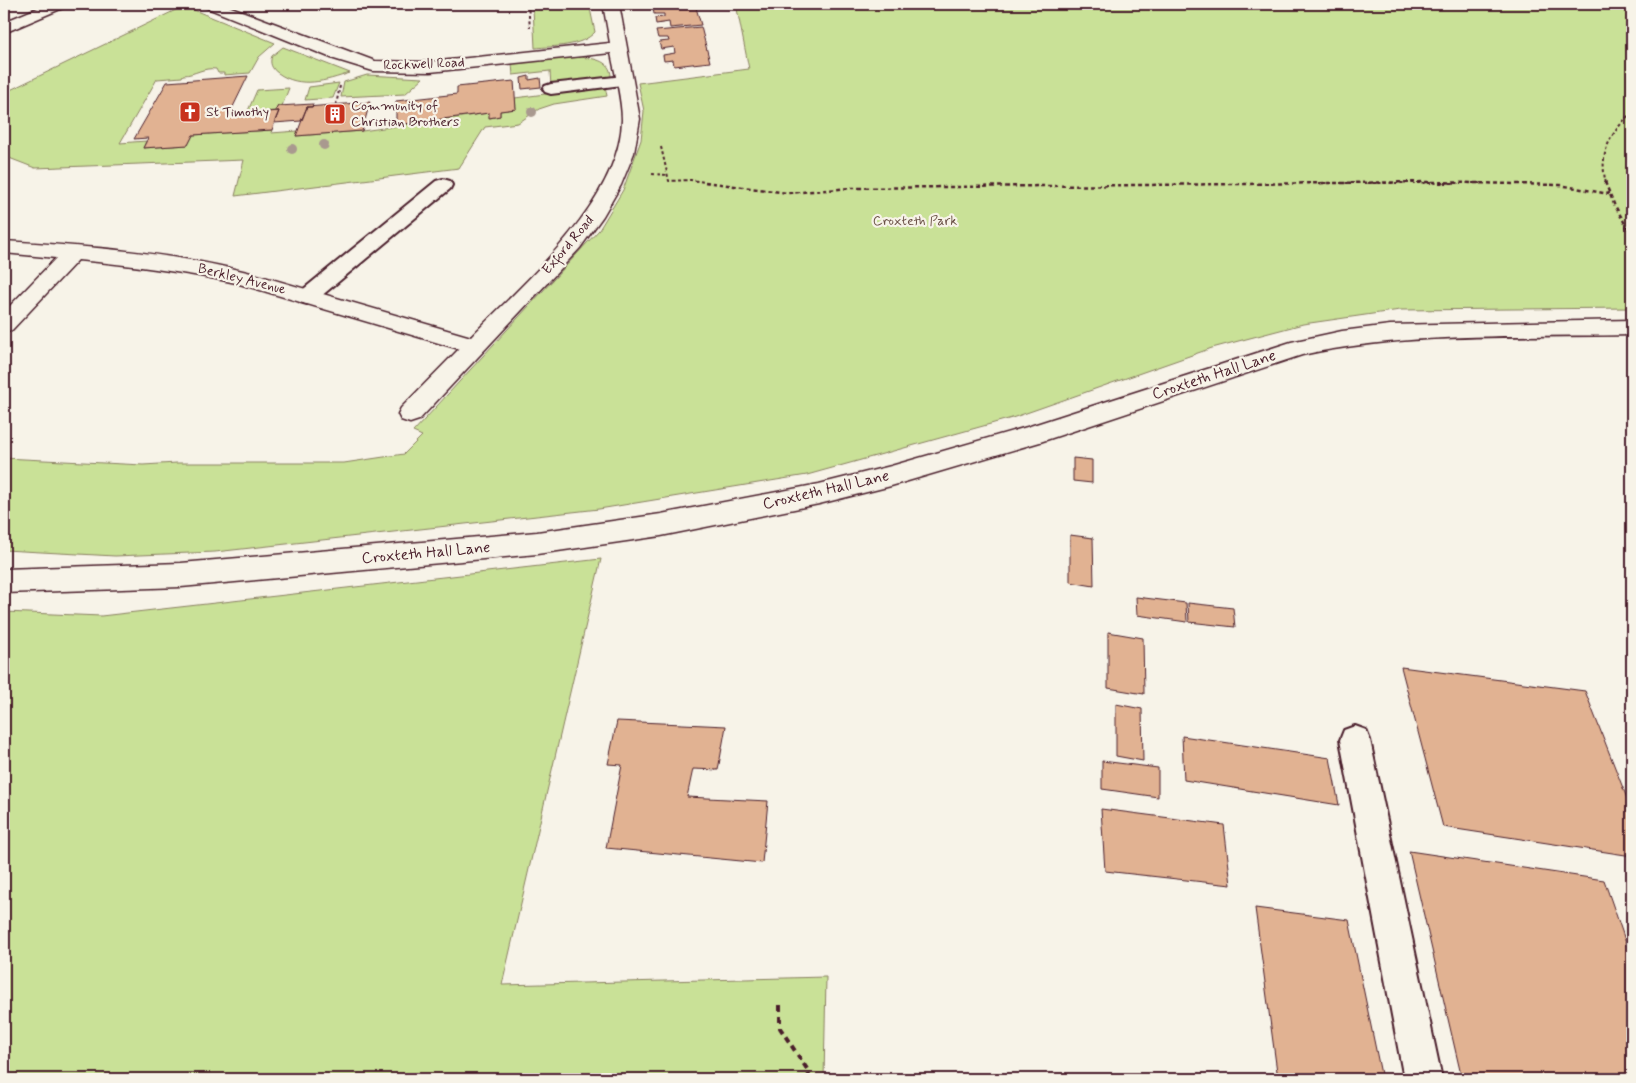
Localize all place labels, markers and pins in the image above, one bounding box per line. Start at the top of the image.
place label: Community of Christian Brothers [351,97,459,131]
church icon: St Timothy [178,100,202,124]
building icon: Community of Christian Brothers [323,102,347,126]
place label: St Timothy [206,103,269,121]

